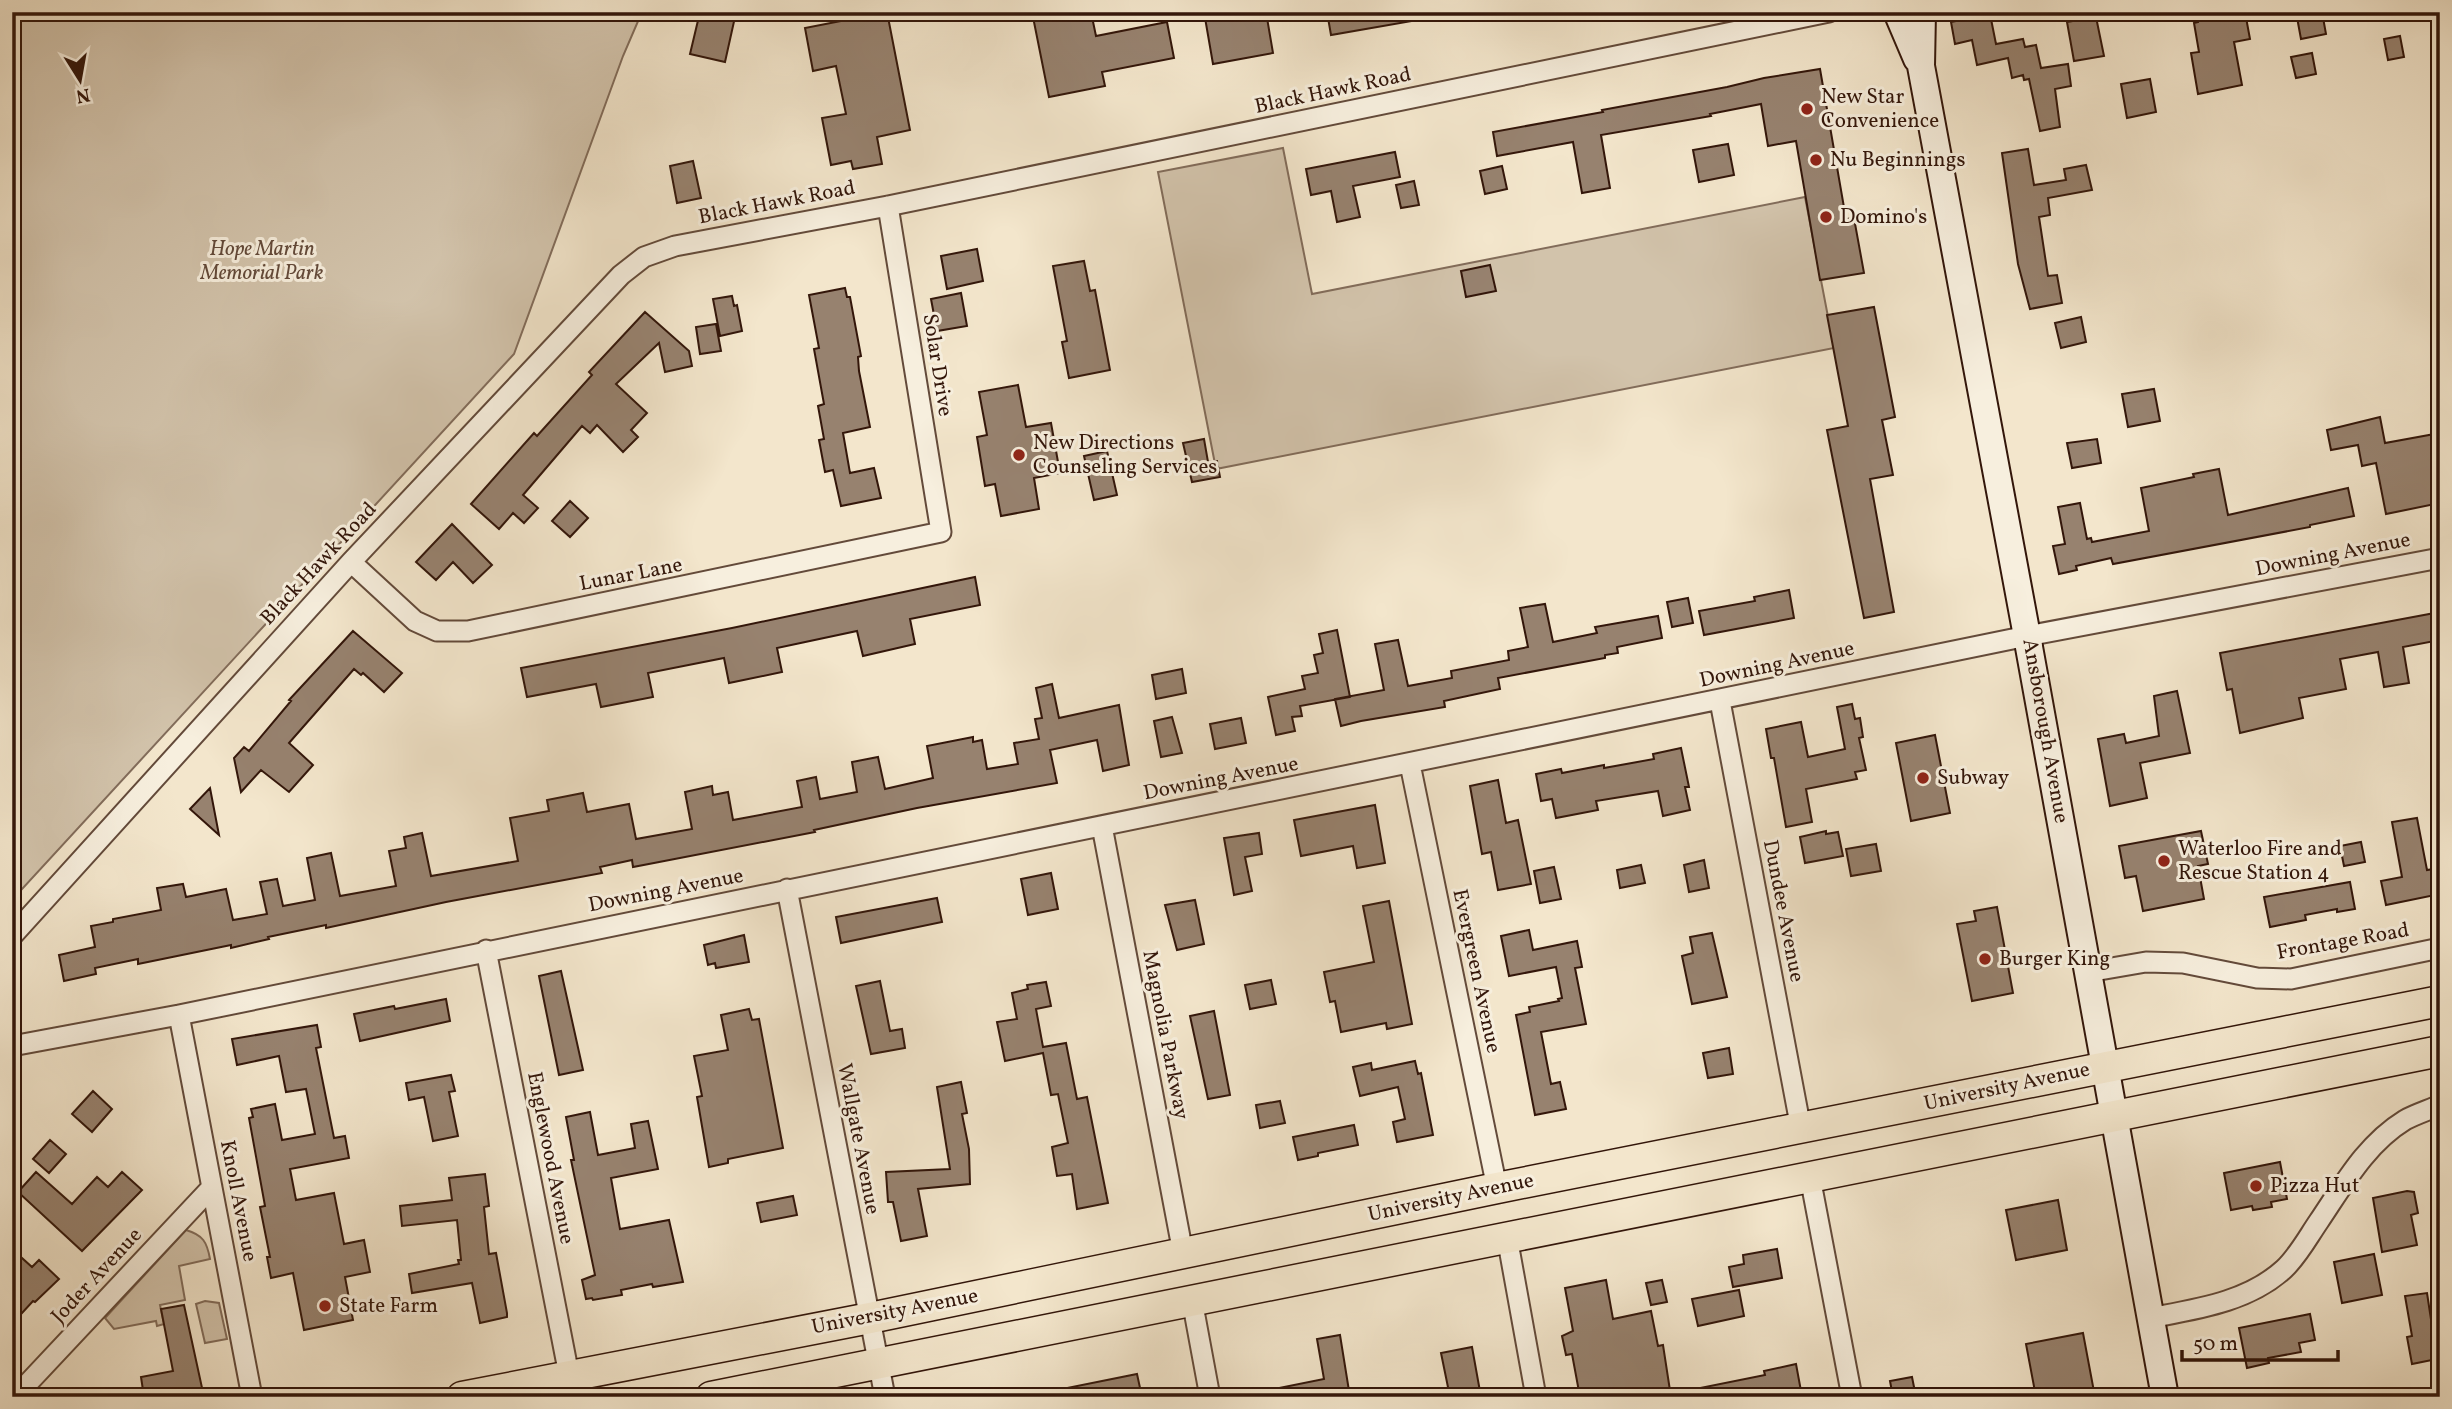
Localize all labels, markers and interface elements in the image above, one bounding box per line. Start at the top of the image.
north arrow [46,46,116,116]
street label: Black Hawk Road [1252,60,1414,122]
text: N [73,81,92,109]
place label: New Star Convenience [1821,83,1939,136]
marker: New Star Convenience [1799,101,1815,117]
place label: Nu Beginnings [1830,146,1965,175]
marker: Nu Beginnings [1808,152,1824,168]
street label: Black Hawk Road [696,174,858,232]
place label: Domino's [1840,203,1927,232]
marker: Domino's [1818,209,1834,225]
park label: Hope Martin Memorial Park [200,235,324,288]
street label: Solar Drive [915,312,959,418]
place label: New Directions Counseling Services [1033,429,1217,482]
marker: New Directions Counseling Services [1011,447,1027,463]
street label: Black Hawk Road [254,496,384,632]
street label: Downing Avenue [2253,526,2413,584]
street label: Lunar Lane [577,551,685,599]
street label: Downing Avenue [1697,634,1857,696]
street label: Ansborough Avenue [2014,636,2076,826]
street label: Downing Avenue [1141,750,1301,808]
place label: Subway [1937,764,2010,793]
marker: Subway [1915,770,1931,786]
place label: Waterloo Fire and Rescue Station 4 [2178,835,2342,888]
street label: Dundee Avenue [1755,837,1811,985]
marker: Waterloo Fire and Rescue Station 4 [2156,853,2172,869]
street label: Downing Avenue [586,862,746,920]
street label: Evergreen Avenue [1444,886,1508,1056]
street label: Frontage Road [2275,916,2411,968]
place label: Burger King [1999,945,2110,974]
street label: Magnolia Parkway [1134,948,1196,1123]
marker: Burger King [1977,951,1993,967]
street label: University Avenue [1921,1055,2093,1119]
street label: Wallgate Avenue [829,1061,887,1217]
street label: Englewood Avenue [519,1069,581,1247]
street label: Knoll Avenue [212,1138,264,1264]
street label: University Avenue [1365,1166,1537,1230]
place label: Pizza Hut [2270,1172,2359,1201]
marker: Pizza Hut [2248,1178,2264,1194]
street label: Joder Avenue [45,1222,149,1330]
street label: University Avenue [809,1282,981,1342]
place label: State Farm [339,1292,438,1321]
marker: State Farm [317,1298,333,1314]
scale bar [2182,1318,2338,1362]
text: 50 m [2193,1330,2238,1359]

